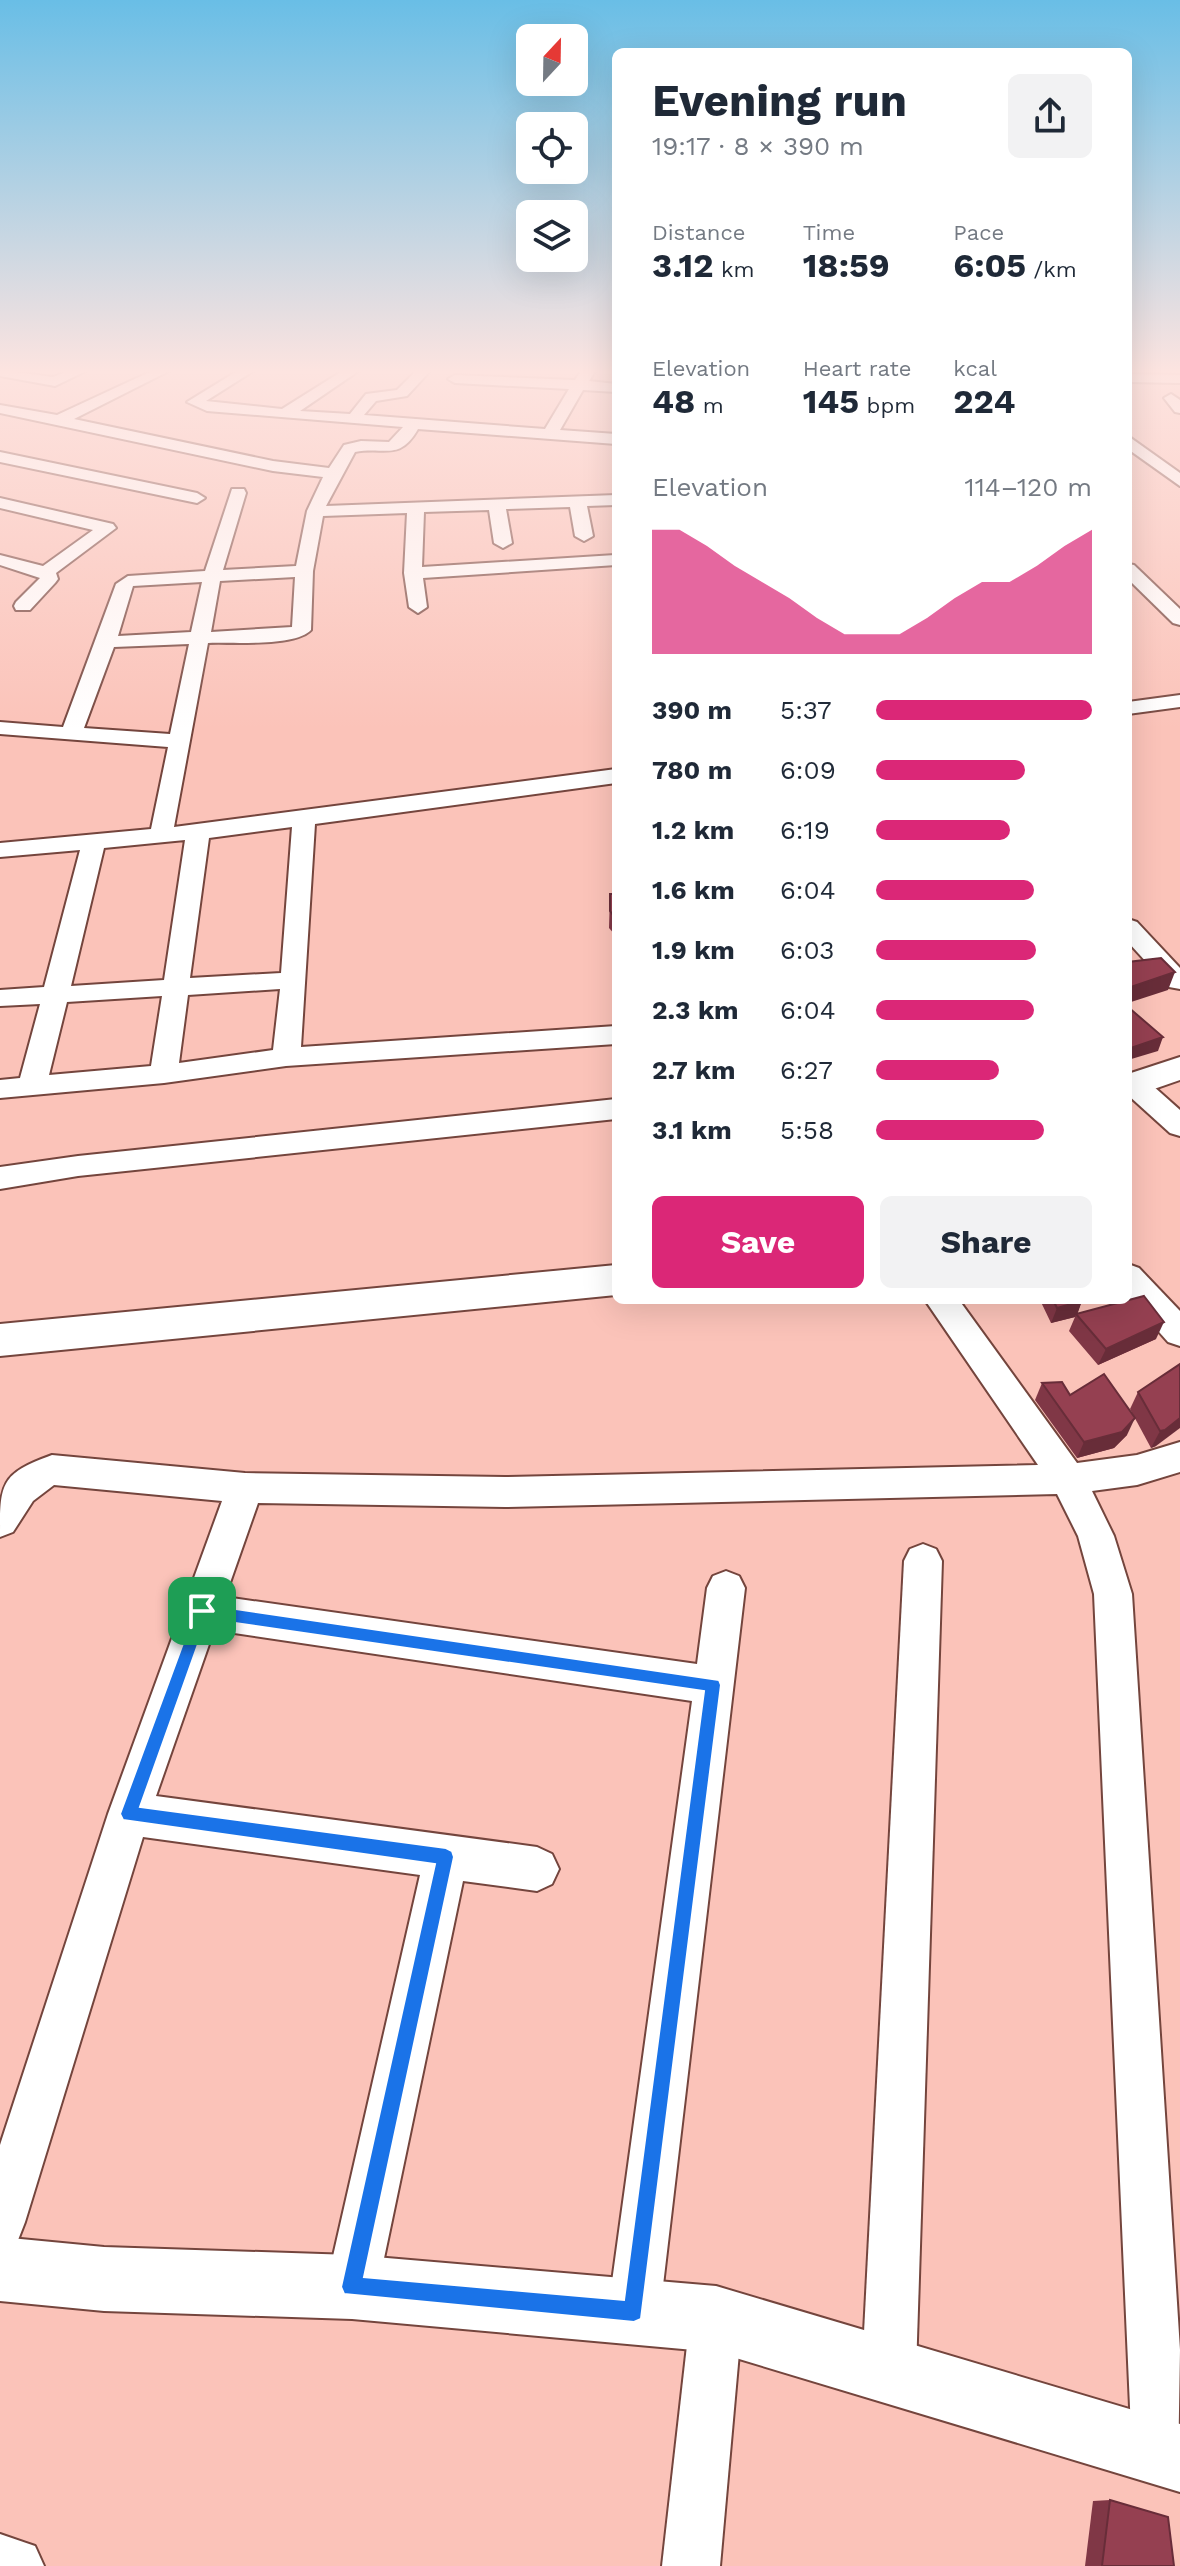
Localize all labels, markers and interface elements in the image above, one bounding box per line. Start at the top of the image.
north arrow [516,24,588,96]
map controls [516,24,588,272]
button: share [1008,74,1092,158]
text: Evening run [652,75,907,127]
button: locate [516,112,588,184]
text: 19:17 · 8 × 390 m [652,131,864,161]
button: layers [516,200,588,272]
text: Distance [652,220,746,245]
text: Time [803,220,855,245]
text: Pace [953,220,1004,245]
text: 3.12 [652,245,714,285]
text: 18:59 [803,245,890,285]
text: 6:05 [953,245,1026,285]
text: km [714,257,754,282]
text: /km [1026,257,1077,282]
text: Elevation [652,356,750,381]
text: Heart rate [803,356,911,381]
text: kcal [953,356,997,381]
text: 48 [652,381,695,421]
text: 145 [803,381,859,421]
text: 224 [953,381,1015,421]
text: m [695,393,724,418]
text: bpm [859,393,915,418]
text: Elevation [652,472,768,502]
text: 114–120 m [965,472,1092,502]
text: 390 m [652,695,732,725]
text: 5:37 [780,695,832,725]
text: 780 m [652,755,732,785]
text: 6:09 [780,755,836,785]
text: 1.2 km [652,815,734,845]
text: 6:19 [780,815,830,845]
text: 1.6 km [652,875,735,905]
text: 6:04 [780,875,836,905]
text: 1.9 km [652,935,735,965]
text: 6:03 [780,935,834,965]
text: 2.3 km [652,995,739,1025]
text: 6:04 [780,995,836,1025]
text: 2.7 km [652,1055,735,1085]
text: 6:27 [780,1055,833,1085]
text: 3.1 km [652,1115,732,1145]
text: 5:58 [780,1115,834,1145]
button: Save [652,1196,864,1288]
button: Share [880,1196,1092,1288]
pin [168,1577,236,1645]
icon: arrive [180,1589,224,1633]

